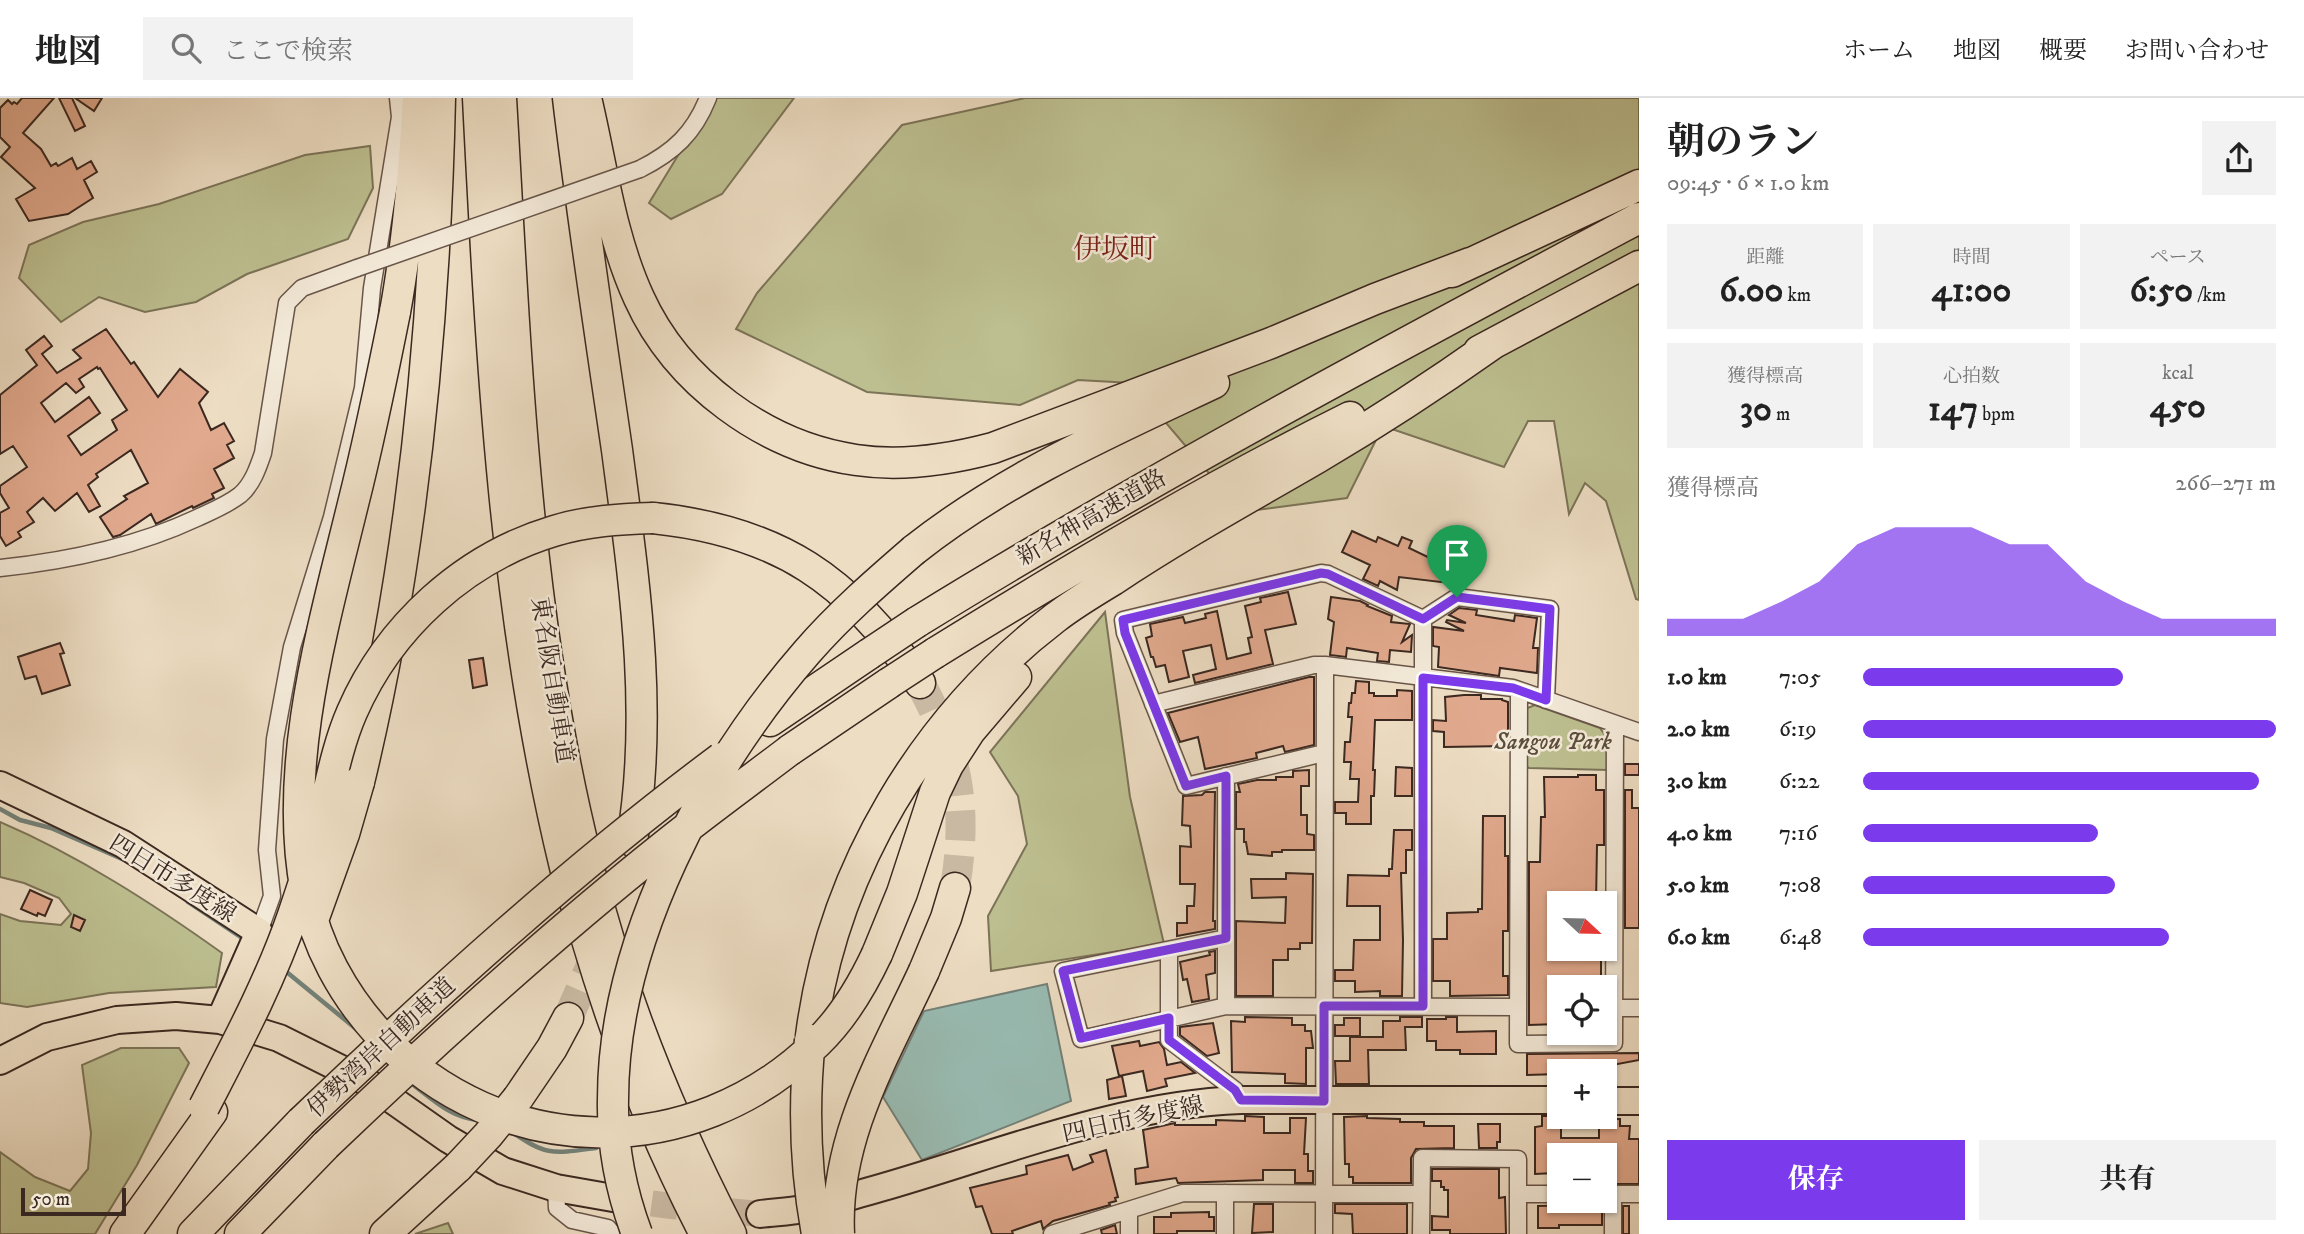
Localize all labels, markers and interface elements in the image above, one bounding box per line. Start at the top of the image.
search box [143,17,633,80]
icon: search [167,29,205,67]
text: 地図 [35,32,101,73]
text: ここで検索 [223,35,353,68]
text: ホーム [1843,36,1915,66]
text: 地図 [1953,36,2001,66]
text: 概要 [2039,36,2087,66]
text: お問い合わせ [2125,36,2269,66]
text: 朝のラン [1667,119,1819,167]
button: share [2202,121,2276,195]
text: 09:45 · 6 × 1.0 km [1667,169,1829,198]
district label: 伊坂町 [1073,232,1157,267]
text: 距離 [1746,246,1784,269]
text: 時間 [1952,246,1991,269]
text: ペース [2150,246,2206,269]
text: 6.00 [1719,269,1783,313]
text: 41:00 [1932,269,2011,313]
text: 6:50 [2130,269,2193,313]
text: km [1783,284,1811,307]
text: /km [2193,284,2226,307]
text: kcal [2162,362,2193,385]
text: 獲得標高 [1727,365,1803,388]
text: 心拍数 [1943,365,2000,388]
text: 450 [2150,385,2206,429]
text: 30 [1740,388,1772,432]
text: 147 [1928,388,1978,432]
text: m [1772,403,1790,426]
text: bpm [1978,403,2015,426]
street label: 新名神高速道路 [1011,463,1172,573]
text: 266–271 m [2175,469,2276,498]
text: 獲得標高 [1667,474,1759,503]
pin [1427,525,1487,597]
icon: arrive [1438,536,1476,574]
street label: 東名阪自動車道 [524,595,580,765]
text: 1.0 km [1667,663,1727,692]
text: 7:05 [1779,663,1821,692]
text: 2.0 km [1667,715,1730,744]
text: 6:19 [1779,715,1817,744]
park label: Sangou Park [1493,727,1612,757]
text: 3.0 km [1667,767,1727,796]
text: 6:22 [1779,767,1820,796]
text: 4.0 km [1667,819,1732,848]
text: 7:16 [1779,819,1817,848]
street label: 四日市多度線 [103,828,241,930]
text: 5.0 km [1667,871,1729,900]
text: 7:08 [1779,871,1821,900]
north arrow [1547,891,1617,961]
map controls [1547,891,1617,1213]
text: 6.0 km [1667,923,1730,952]
text: 6:48 [1779,923,1822,952]
street label: 伊勢湾岸自動車道 [301,971,462,1124]
button: locate [1547,975,1617,1045]
button: + [1547,1059,1617,1129]
street label: 四日市多度線 [1060,1090,1207,1150]
button: 保存 [1667,1140,1965,1220]
button: 共有 [1979,1140,2276,1220]
button: − [1547,1143,1617,1213]
scale bar [21,1185,126,1217]
text: 50 m [32,1188,70,1211]

